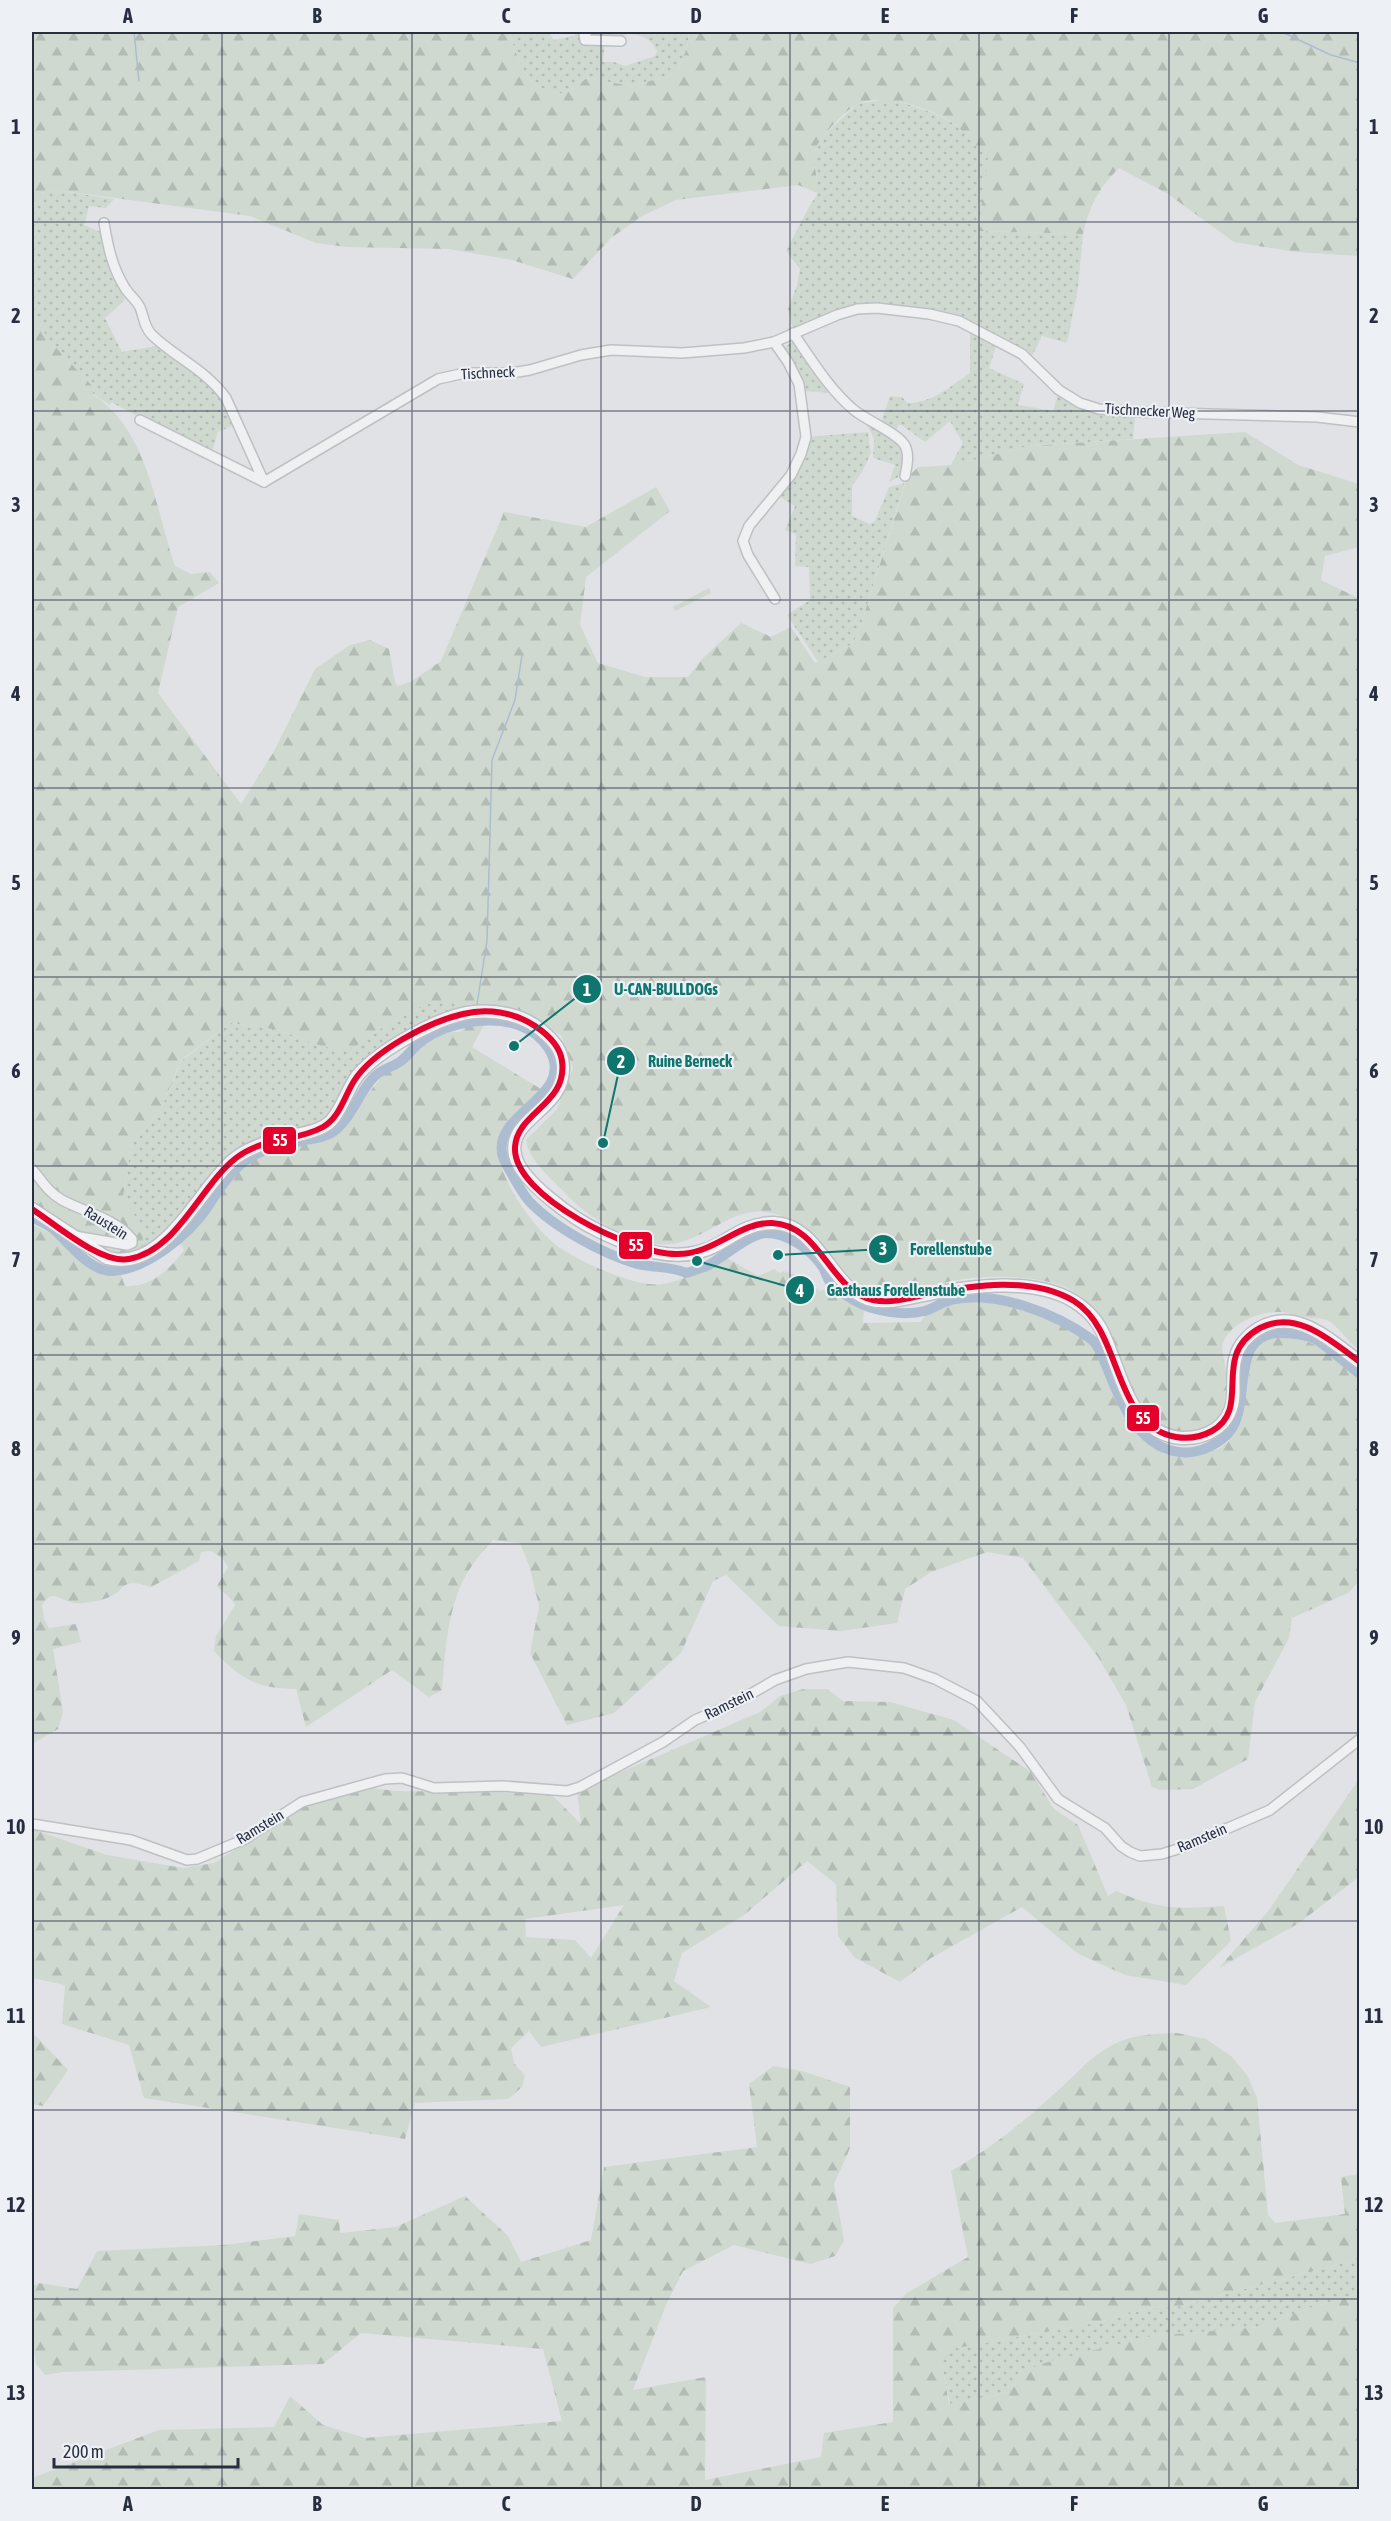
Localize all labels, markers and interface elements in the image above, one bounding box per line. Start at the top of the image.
text: A [122,4,133,27]
text: B [312,4,322,27]
text: C [502,4,511,27]
text: D [690,4,702,27]
text: E [881,4,890,27]
text: F [1070,4,1078,27]
text: G [1258,4,1269,27]
text: 1 [11,115,21,138]
text: 1 [1369,115,1379,138]
text: 2 [11,304,21,327]
text: 2 [1369,304,1379,327]
street label: Tischneck [461,363,516,382]
street label: Tischnecker Weg [1104,400,1196,421]
text: 3 [11,493,21,516]
text: 3 [1369,493,1379,516]
text: 4 [10,682,21,705]
text: 4 [1368,682,1379,705]
text: 5 [11,871,21,894]
text: 5 [1369,871,1379,894]
callout: U-CAN-BULLDOGs [572,972,730,1006]
text: 1 [583,979,591,1000]
text: U-CAN-BULLDOGs [614,980,718,998]
callout: Ruine Berneck [606,1044,744,1078]
text: 2 [617,1051,625,1072]
text: Ruine Berneck [648,1052,733,1070]
text: 6 [11,1059,21,1082]
text: 6 [1369,1059,1379,1082]
line badge: 55 [262,1126,297,1155]
text: 55 [272,1131,288,1149]
street label: Raustein [81,1202,131,1243]
line badge: 55 [618,1231,653,1260]
callout: Forellenstube [868,1232,1004,1266]
text: 55 [628,1236,644,1254]
text: 3 [879,1238,887,1259]
text: Forellenstube [910,1240,992,1258]
text: 7 [11,1248,21,1271]
text: 7 [1369,1248,1379,1271]
callout: Gasthaus Forellenstube [785,1273,978,1307]
text: 4 [795,1280,804,1301]
text: Gasthaus Forellenstube [827,1281,965,1299]
line badge: 55 [1126,1404,1160,1432]
text: 55 [1135,1409,1151,1427]
text: 8 [11,1437,21,1460]
text: 8 [1369,1437,1379,1460]
text: 9 [11,1626,21,1649]
text: 9 [1369,1626,1379,1649]
street label: Ramstein [702,1684,756,1723]
street label: Ramstein [233,1806,287,1847]
text: 10 [7,1815,25,1838]
text: 10 [1365,1815,1383,1838]
street label: Ramstein [1174,1820,1229,1856]
text: 11 [7,2004,25,2027]
text: 11 [1365,2004,1383,2027]
text: 12 [7,2193,25,2216]
text: 12 [1365,2193,1383,2216]
text: 13 [7,2381,25,2404]
text: 13 [1365,2381,1383,2404]
scale bar [54,2431,238,2469]
text: 200 m [63,2441,104,2462]
text: A [122,2492,133,2515]
text: B [312,2492,322,2515]
text: C [502,2492,511,2515]
text: D [690,2492,702,2515]
text: E [881,2492,890,2515]
text: F [1070,2492,1078,2515]
text: G [1258,2492,1269,2515]

